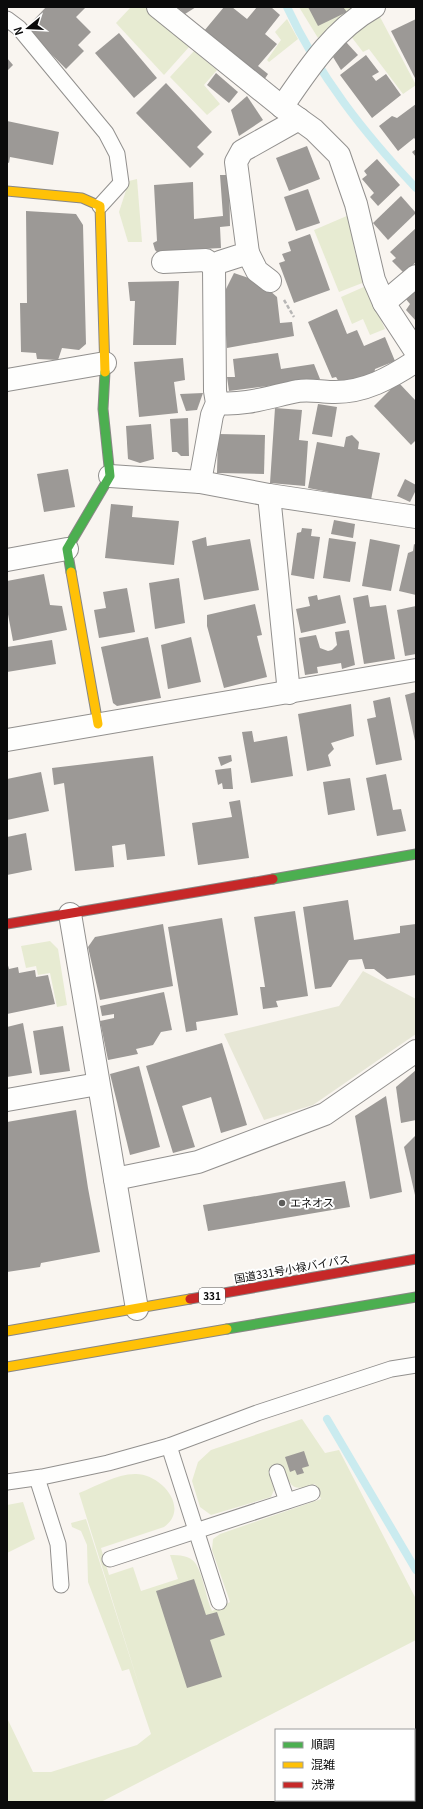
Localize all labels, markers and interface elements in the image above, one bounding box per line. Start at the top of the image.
north arrow [8,8,48,48]
text: N [9,25,26,38]
place label: エネオス [290,1194,334,1210]
marker: エネオス [277,1198,287,1208]
street label: 国道331号小禄バイパス [233,1250,351,1286]
road number: 331 [199,1288,225,1304]
legend [275,1729,415,1801]
text: 順調 [311,1735,335,1752]
text: 混雑 [311,1755,335,1772]
text: 渋滞 [311,1775,335,1792]

